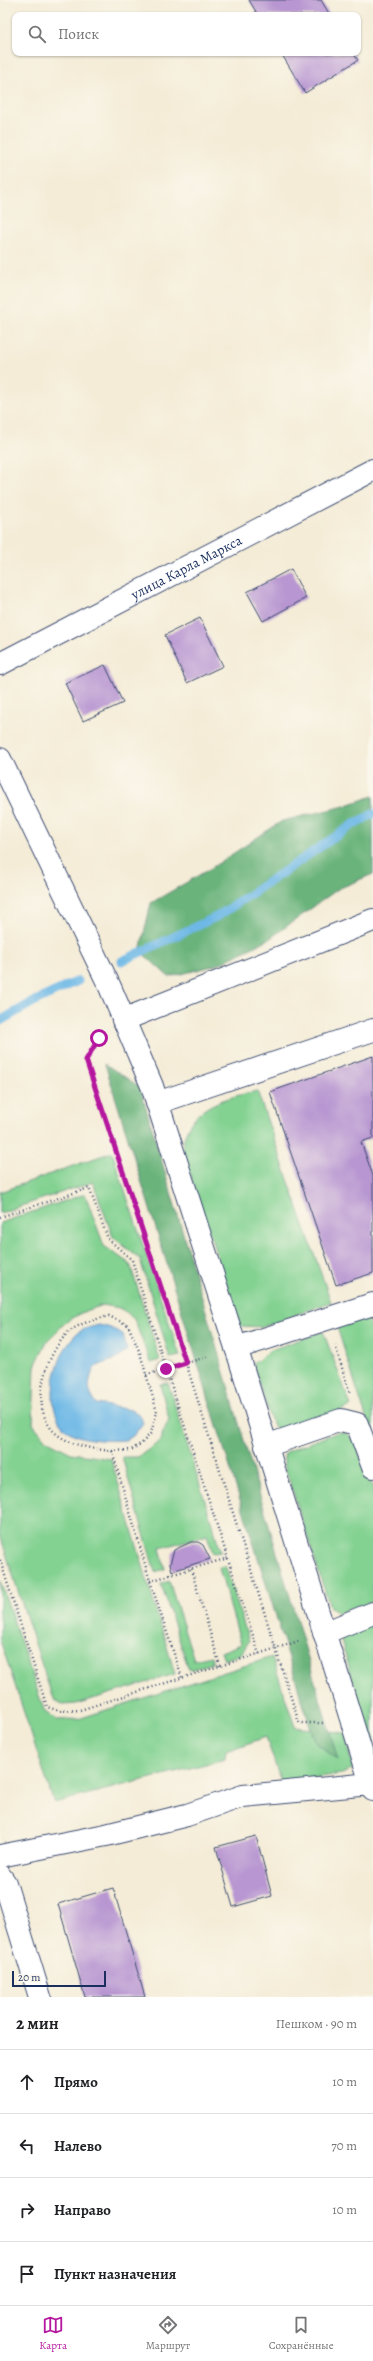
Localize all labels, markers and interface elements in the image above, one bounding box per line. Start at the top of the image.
search box [12,12,361,56]
icon: search [26,23,48,45]
text: Поиск [58,24,99,44]
street label: улица Карла Маркса [127,530,245,604]
route start [90,1029,108,1047]
route end [157,1360,175,1378]
scale bar [12,1969,106,1988]
text: 20 m [18,1970,40,1985]
text: 2 мин [16,2012,59,2035]
text: Пешком · 90 m [276,2015,357,2032]
icon: ahead [16,2071,38,2093]
text: Прямо [54,2072,98,2092]
text: 10 m [332,2073,357,2090]
icon: left [16,2135,38,2157]
text: Налево [54,2136,102,2156]
text: 70 m [331,2137,357,2154]
icon: right [16,2199,38,2221]
text: Направо [54,2200,111,2220]
text: 10 m [332,2201,357,2218]
icon: arrive [16,2263,38,2285]
text: Пункт назначения [54,2264,176,2284]
tab: Карта [39,2314,67,2353]
tab: Маршрут [146,2314,190,2353]
tab: Сохранённые [269,2314,334,2353]

